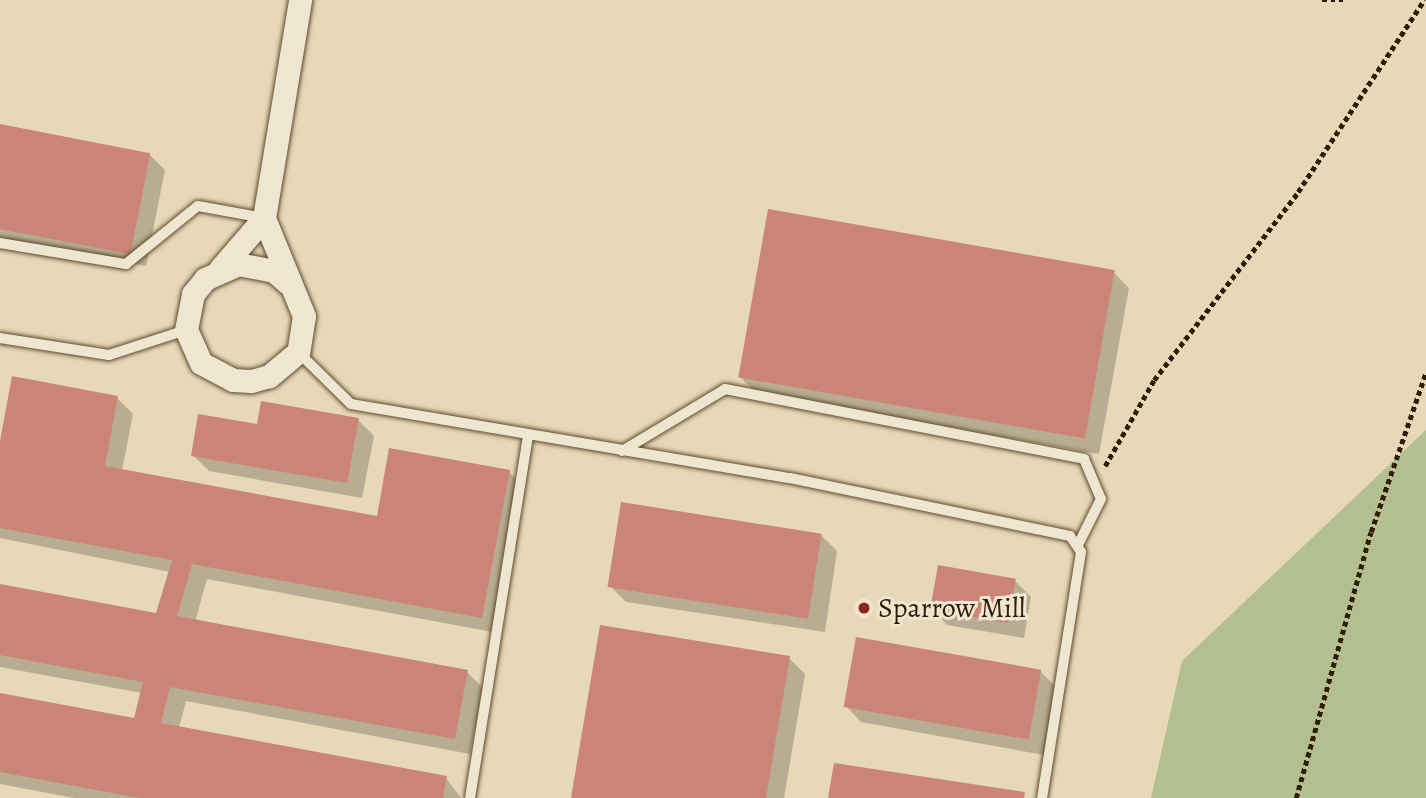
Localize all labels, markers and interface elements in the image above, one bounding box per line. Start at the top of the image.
place label: Sparrow Mill [878,591,1026,625]
marker: Sparrow Mill [856,600,872,616]

